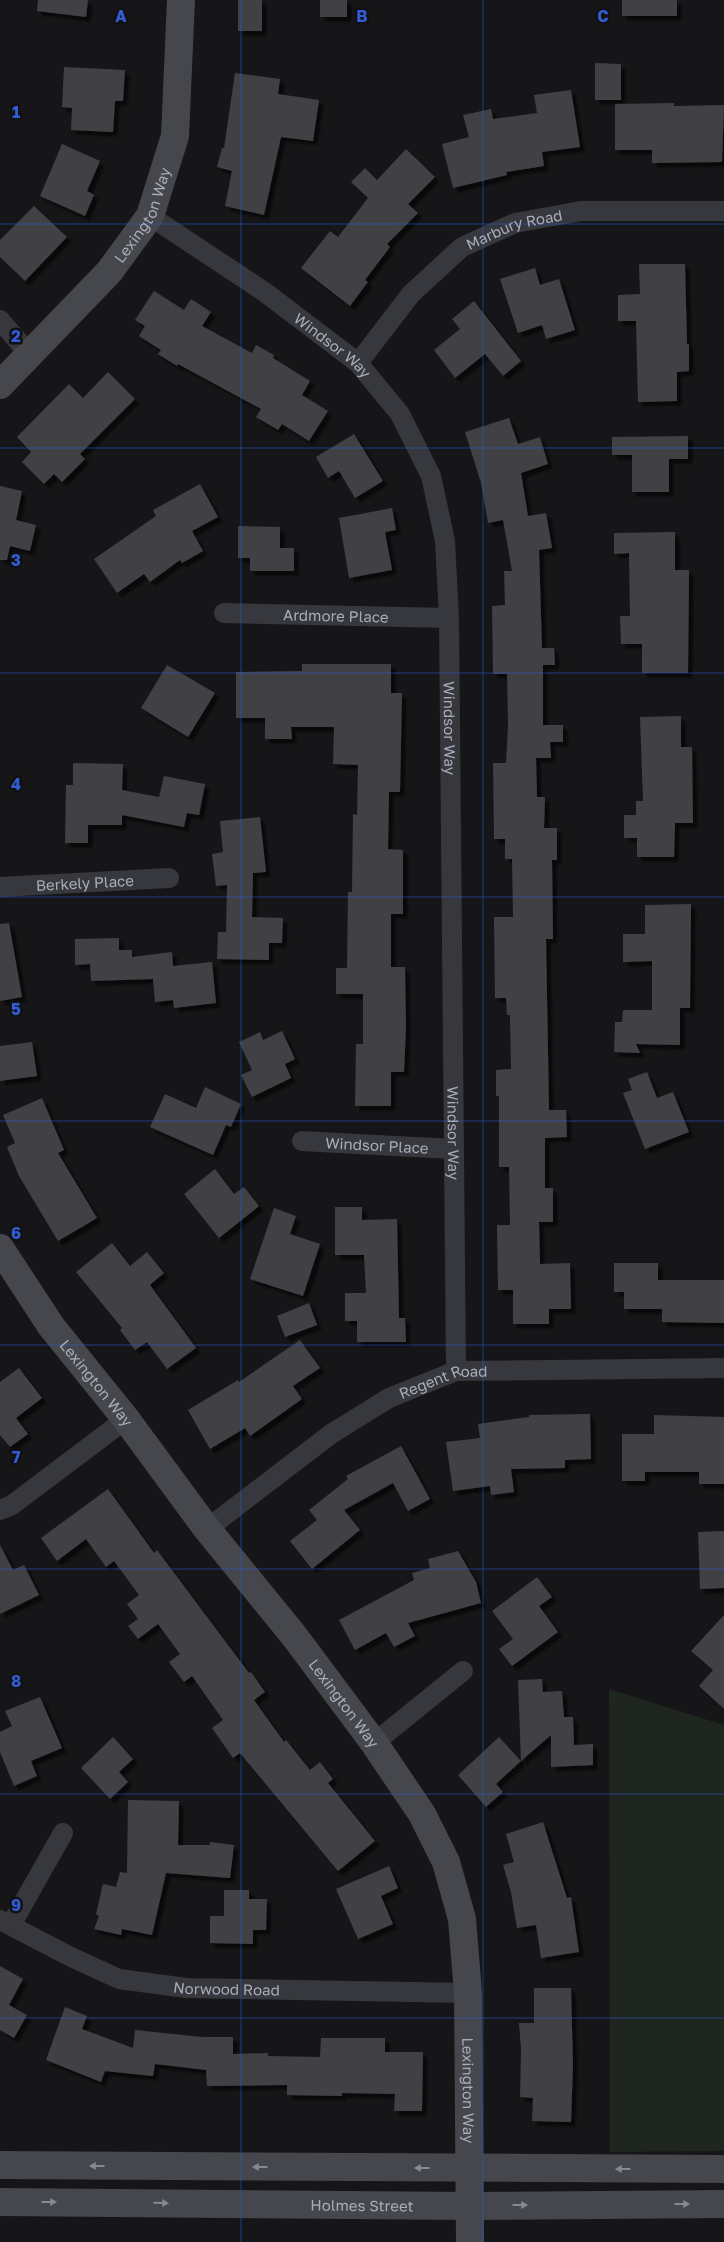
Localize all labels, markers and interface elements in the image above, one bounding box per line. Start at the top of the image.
text: A [115,6,127,26]
text: B [356,6,368,26]
text: C [597,6,609,26]
text: 1 [12,102,20,122]
street label: Lexington Way [110,164,174,266]
street label: Marbury Road [463,206,564,253]
street label: Windsor Way [291,309,376,382]
text: 2 [11,326,21,346]
text: 3 [11,550,21,570]
street label: Ardmore Place [283,605,389,626]
street label: Windsor Way [441,681,459,776]
text: 4 [11,774,21,794]
street label: Berkely Place [35,871,135,894]
text: 5 [11,999,21,1019]
street label: Windsor Way [444,1086,463,1181]
street label: Windsor Place [325,1133,429,1157]
text: 6 [11,1223,21,1243]
street label: Lexington Way [56,1336,137,1430]
street label: Regent Road [396,1361,488,1402]
text: 7 [12,1447,21,1467]
street label: Lexington Way [305,1655,383,1751]
text: 8 [11,1671,21,1691]
text: 9 [11,1895,21,1915]
street label: Norwood Road [172,1977,280,1999]
street label: Lexington Way [459,2037,478,2144]
one-way arrow [89,2162,105,2170]
one-way arrow [252,2163,268,2171]
one-way arrow [414,2164,430,2172]
one-way arrow [615,2165,631,2173]
street label: Holmes Street [310,2196,414,2215]
one-way arrow [41,2198,57,2206]
one-way arrow [153,2199,169,2207]
one-way arrow [675,2200,691,2208]
one-way arrow [512,2201,528,2209]

